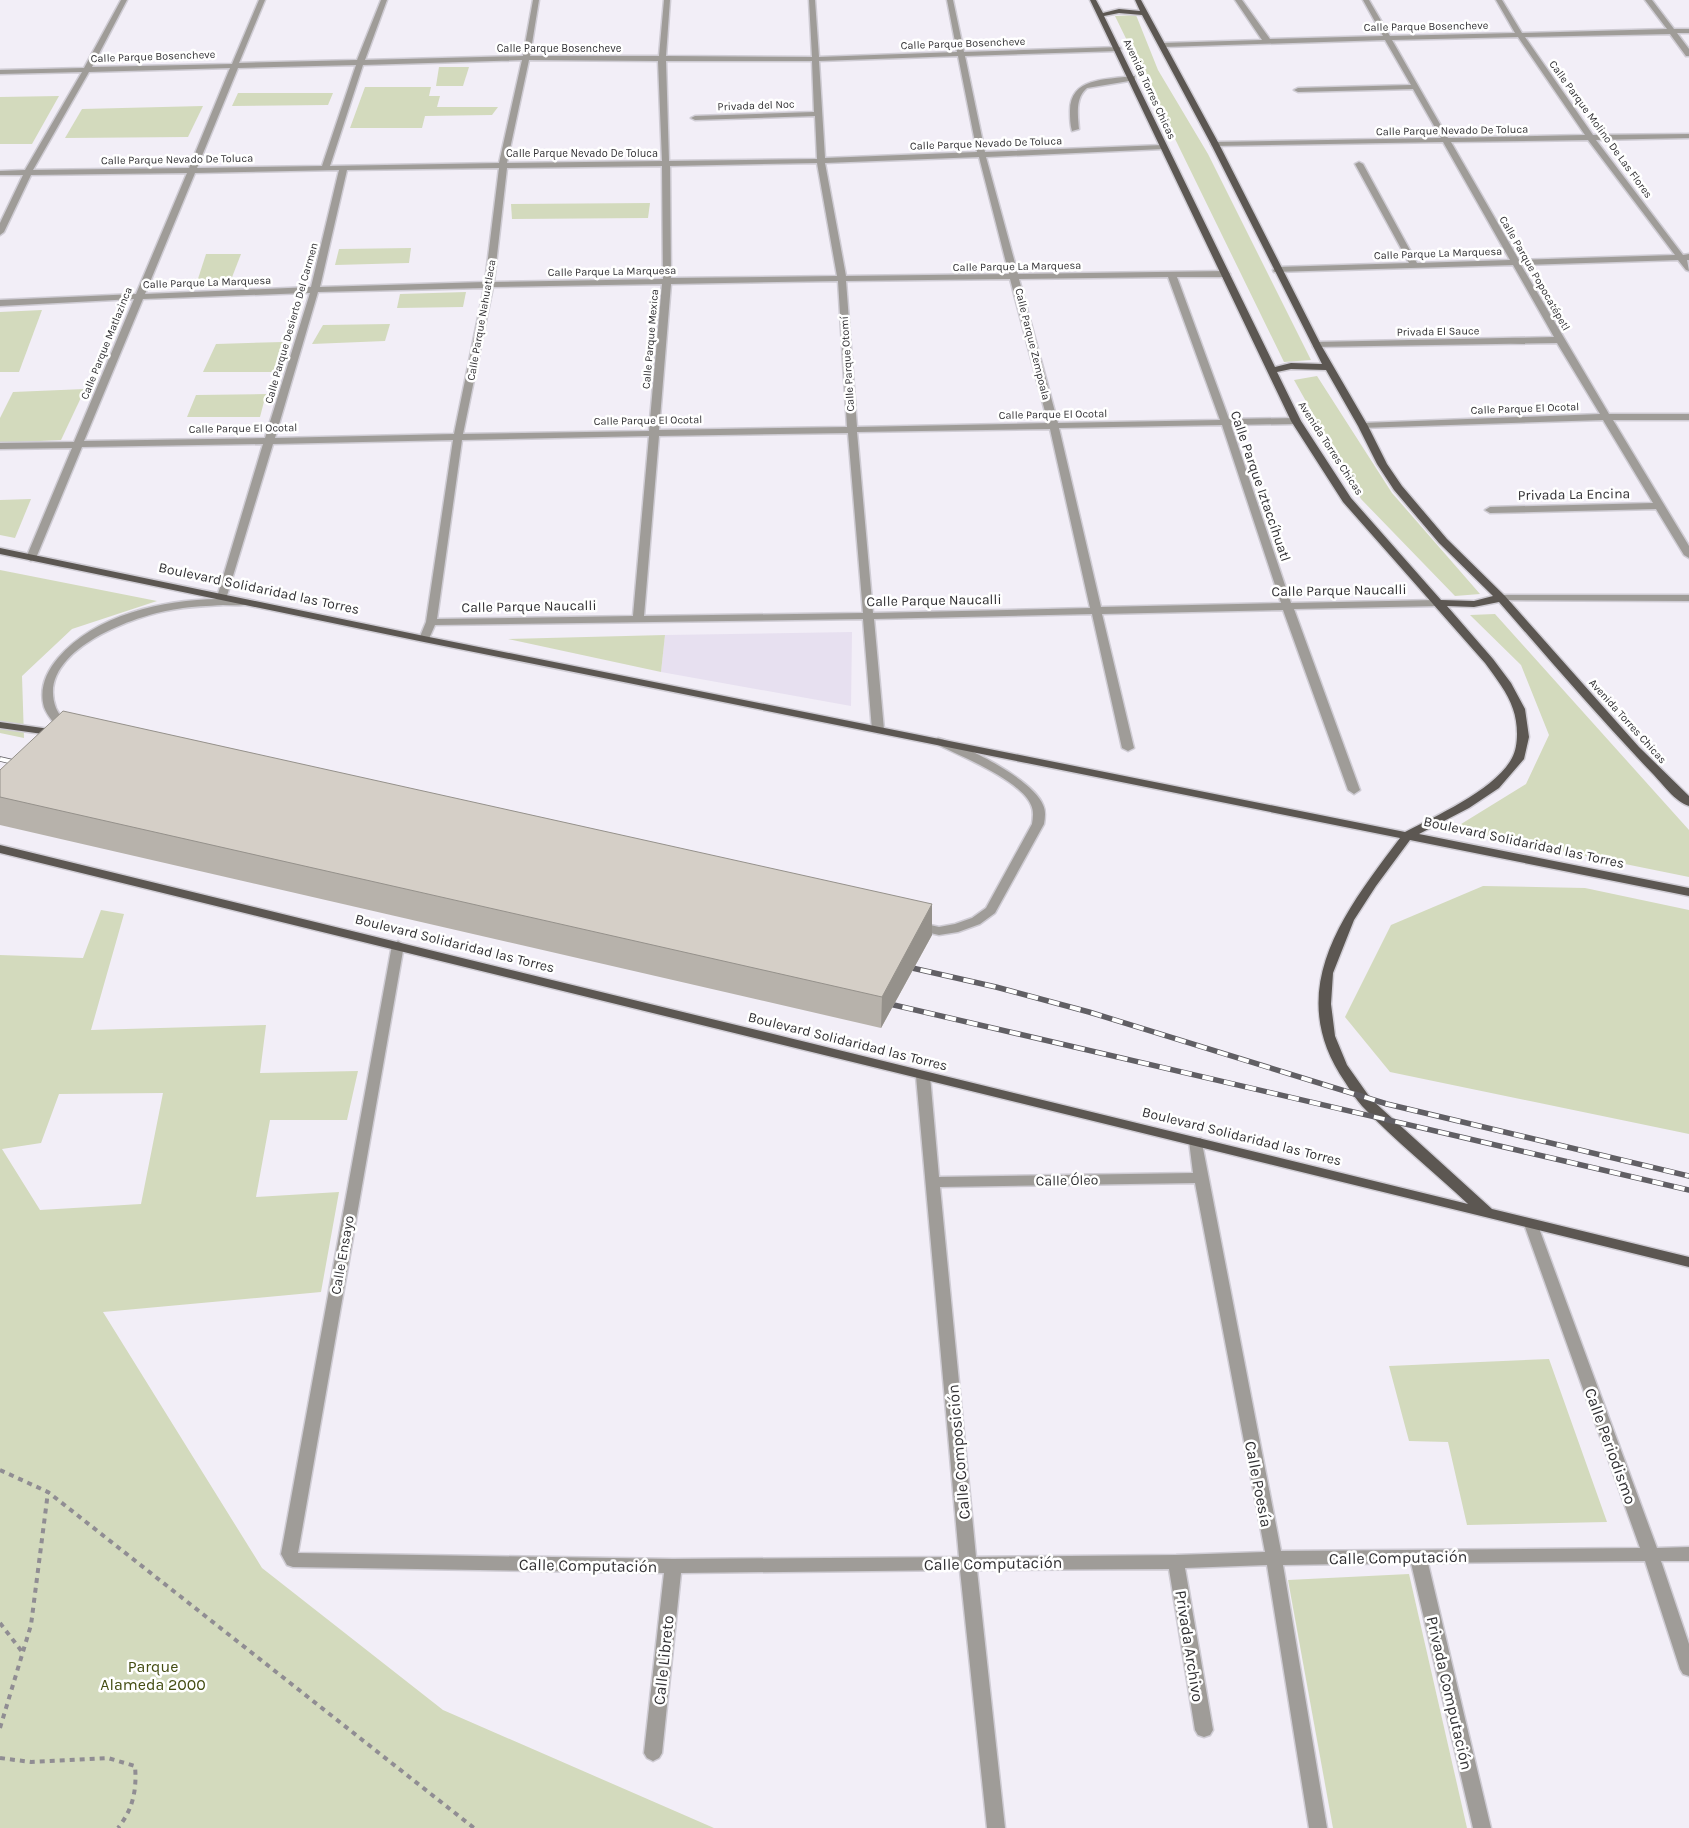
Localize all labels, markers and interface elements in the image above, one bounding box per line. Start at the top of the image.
street label: Calle Parque Bosencheve [1364,19,1489,34]
street label: Calle Parque Bosencheve [900,35,1026,52]
street label: Avenida Torres Chicas [1121,37,1179,142]
street label: Calle Parque Bosencheve [497,42,622,55]
street label: Calle Parque Bosencheve [90,48,216,65]
street label: Calle Parque Molino De Las Flores [1546,58,1655,201]
street label: Privada del Noc [717,98,795,113]
street label: Calle Parque Nevado De Toluca [1376,123,1528,138]
street label: Calle Parque Nevado De Toluca [910,134,1062,153]
street label: Calle Parque Nevado De Toluca [506,147,658,160]
street label: Calle Parque Nevado De Toluca [101,152,253,167]
street label: Calle Parque Popocatépetl [1496,214,1573,333]
street label: Calle Parque Desierto Del Carmen [262,241,321,405]
street label: Calle Parque La Marquesa [1374,245,1502,262]
street label: Calle Parque Nahuatlaca [464,259,499,382]
street label: Calle Parque La Marquesa [953,259,1081,274]
street label: Calle Parque La Marquesa [548,264,676,279]
street label: Calle Parque La Marquesa [143,274,271,291]
street label: Calle Parque Matlazinca [78,285,135,401]
street label: Calle Parque Zempoala [1012,287,1053,401]
street label: Calle Parque Mexica [640,289,661,390]
street label: Calle Parque Otomí [838,315,857,412]
street label: Privada El Sauce [1397,324,1480,339]
street label: Avenida Torres Chicas [1295,399,1366,498]
street label: Calle Parque El Ocotal [1471,400,1580,417]
street label: Calle Parque El Ocotal [999,407,1107,422]
street label: Calle Parque Iztaccíhuatl [1227,409,1294,564]
street label: Calle Parque El Ocotal [594,413,702,428]
street label: Calle Parque El Ocotal [189,421,297,436]
street label: Privada La Encina [1518,485,1630,504]
street label: Boulevard Solidaridad las Torres [157,559,361,618]
street label: Calle Parque Naucalli [1271,581,1407,600]
street label: Calle Parque Naucalli [866,591,1002,610]
street label: Calle Parque Naucalli [461,597,597,616]
street label: Avenida Torres Chicas [1586,676,1669,766]
street label: Boulevard Solidaridad las Torres [1422,813,1626,872]
street label: Boulevard Solidaridad las Torres [353,910,556,977]
street label: Boulevard Solidaridad las Torres [746,1008,949,1075]
street label: Boulevard Solidaridad las Torres [1140,1103,1343,1170]
street label: Calle Óleo [1036,1171,1098,1190]
street label: Calle Ensayo [327,1214,358,1296]
street label: Calle Composición [943,1383,974,1520]
street label: Calle Periodismo [1581,1385,1640,1507]
street label: Calle Poesía [1241,1439,1276,1529]
street label: Calle Computación [1329,1547,1467,1568]
street label: Calle Computación [924,1553,1062,1574]
street label: Calle Computación [519,1555,657,1576]
street label: Privada Archivo [1171,1589,1208,1703]
street label: Calle Libreto [649,1614,678,1706]
street label: Privada Computación [1423,1614,1476,1772]
park label: Parque Alameda 2000 [100,1657,206,1694]

